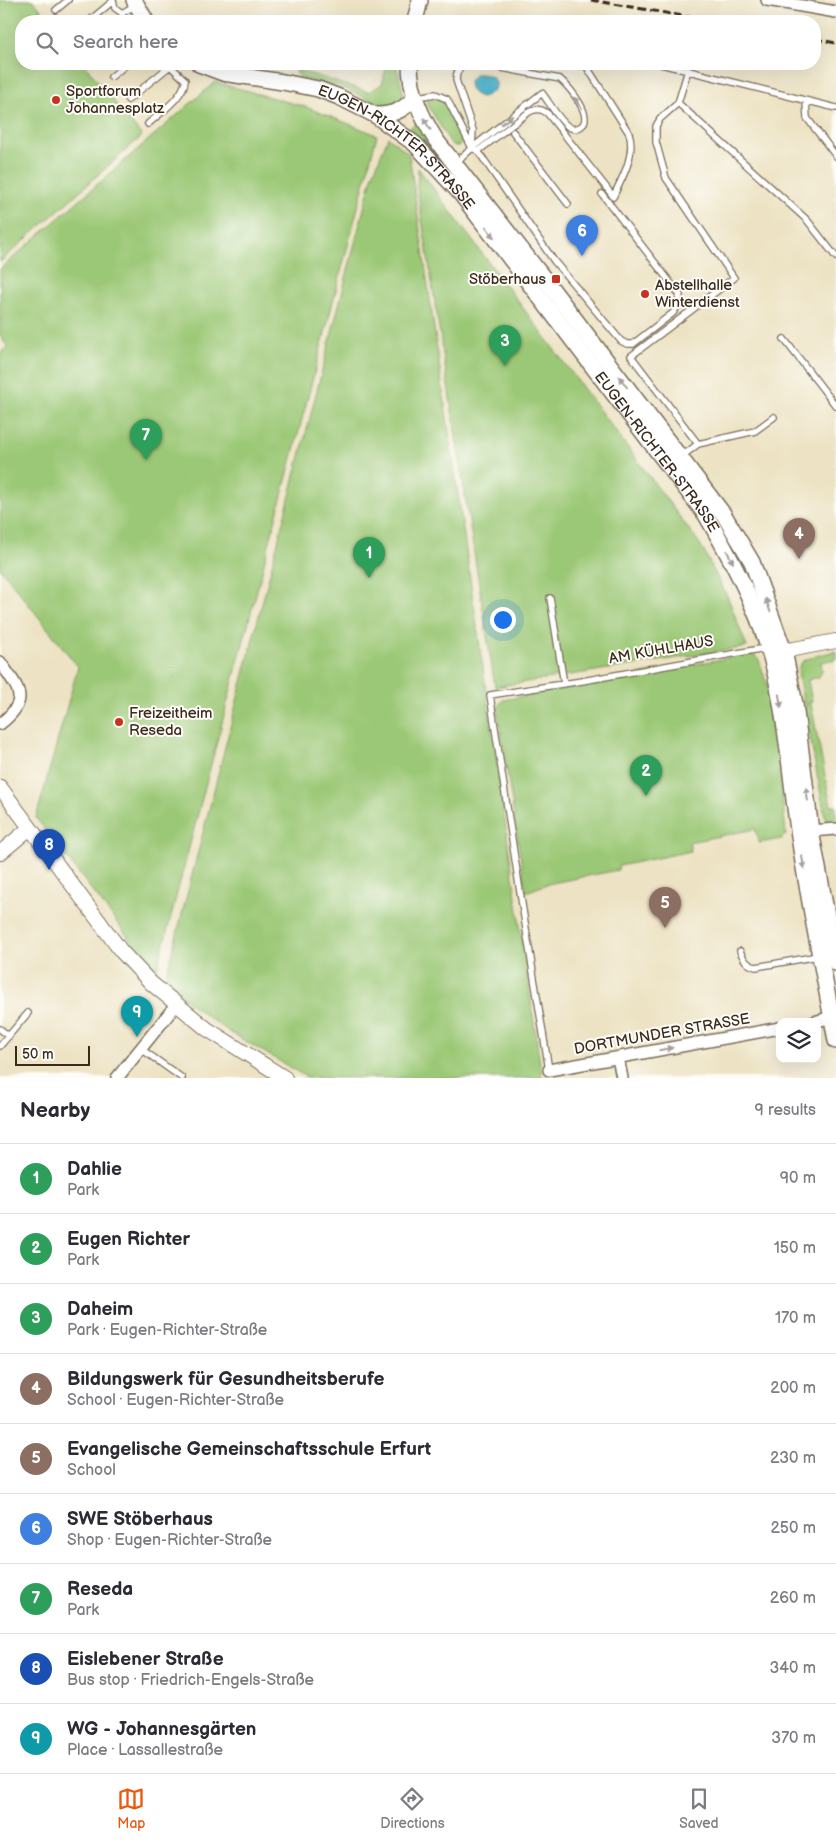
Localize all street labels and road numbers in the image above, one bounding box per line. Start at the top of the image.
street label: EUGEN-RICHTER-STRASSE [315,80,479,214]
street label: EUGEN-RICHTER-STRASSE [590,368,723,536]
street label: AM KÜHLHAUS [607,631,715,669]
street label: DORTMUNDER STRASSE [573,1009,751,1059]

